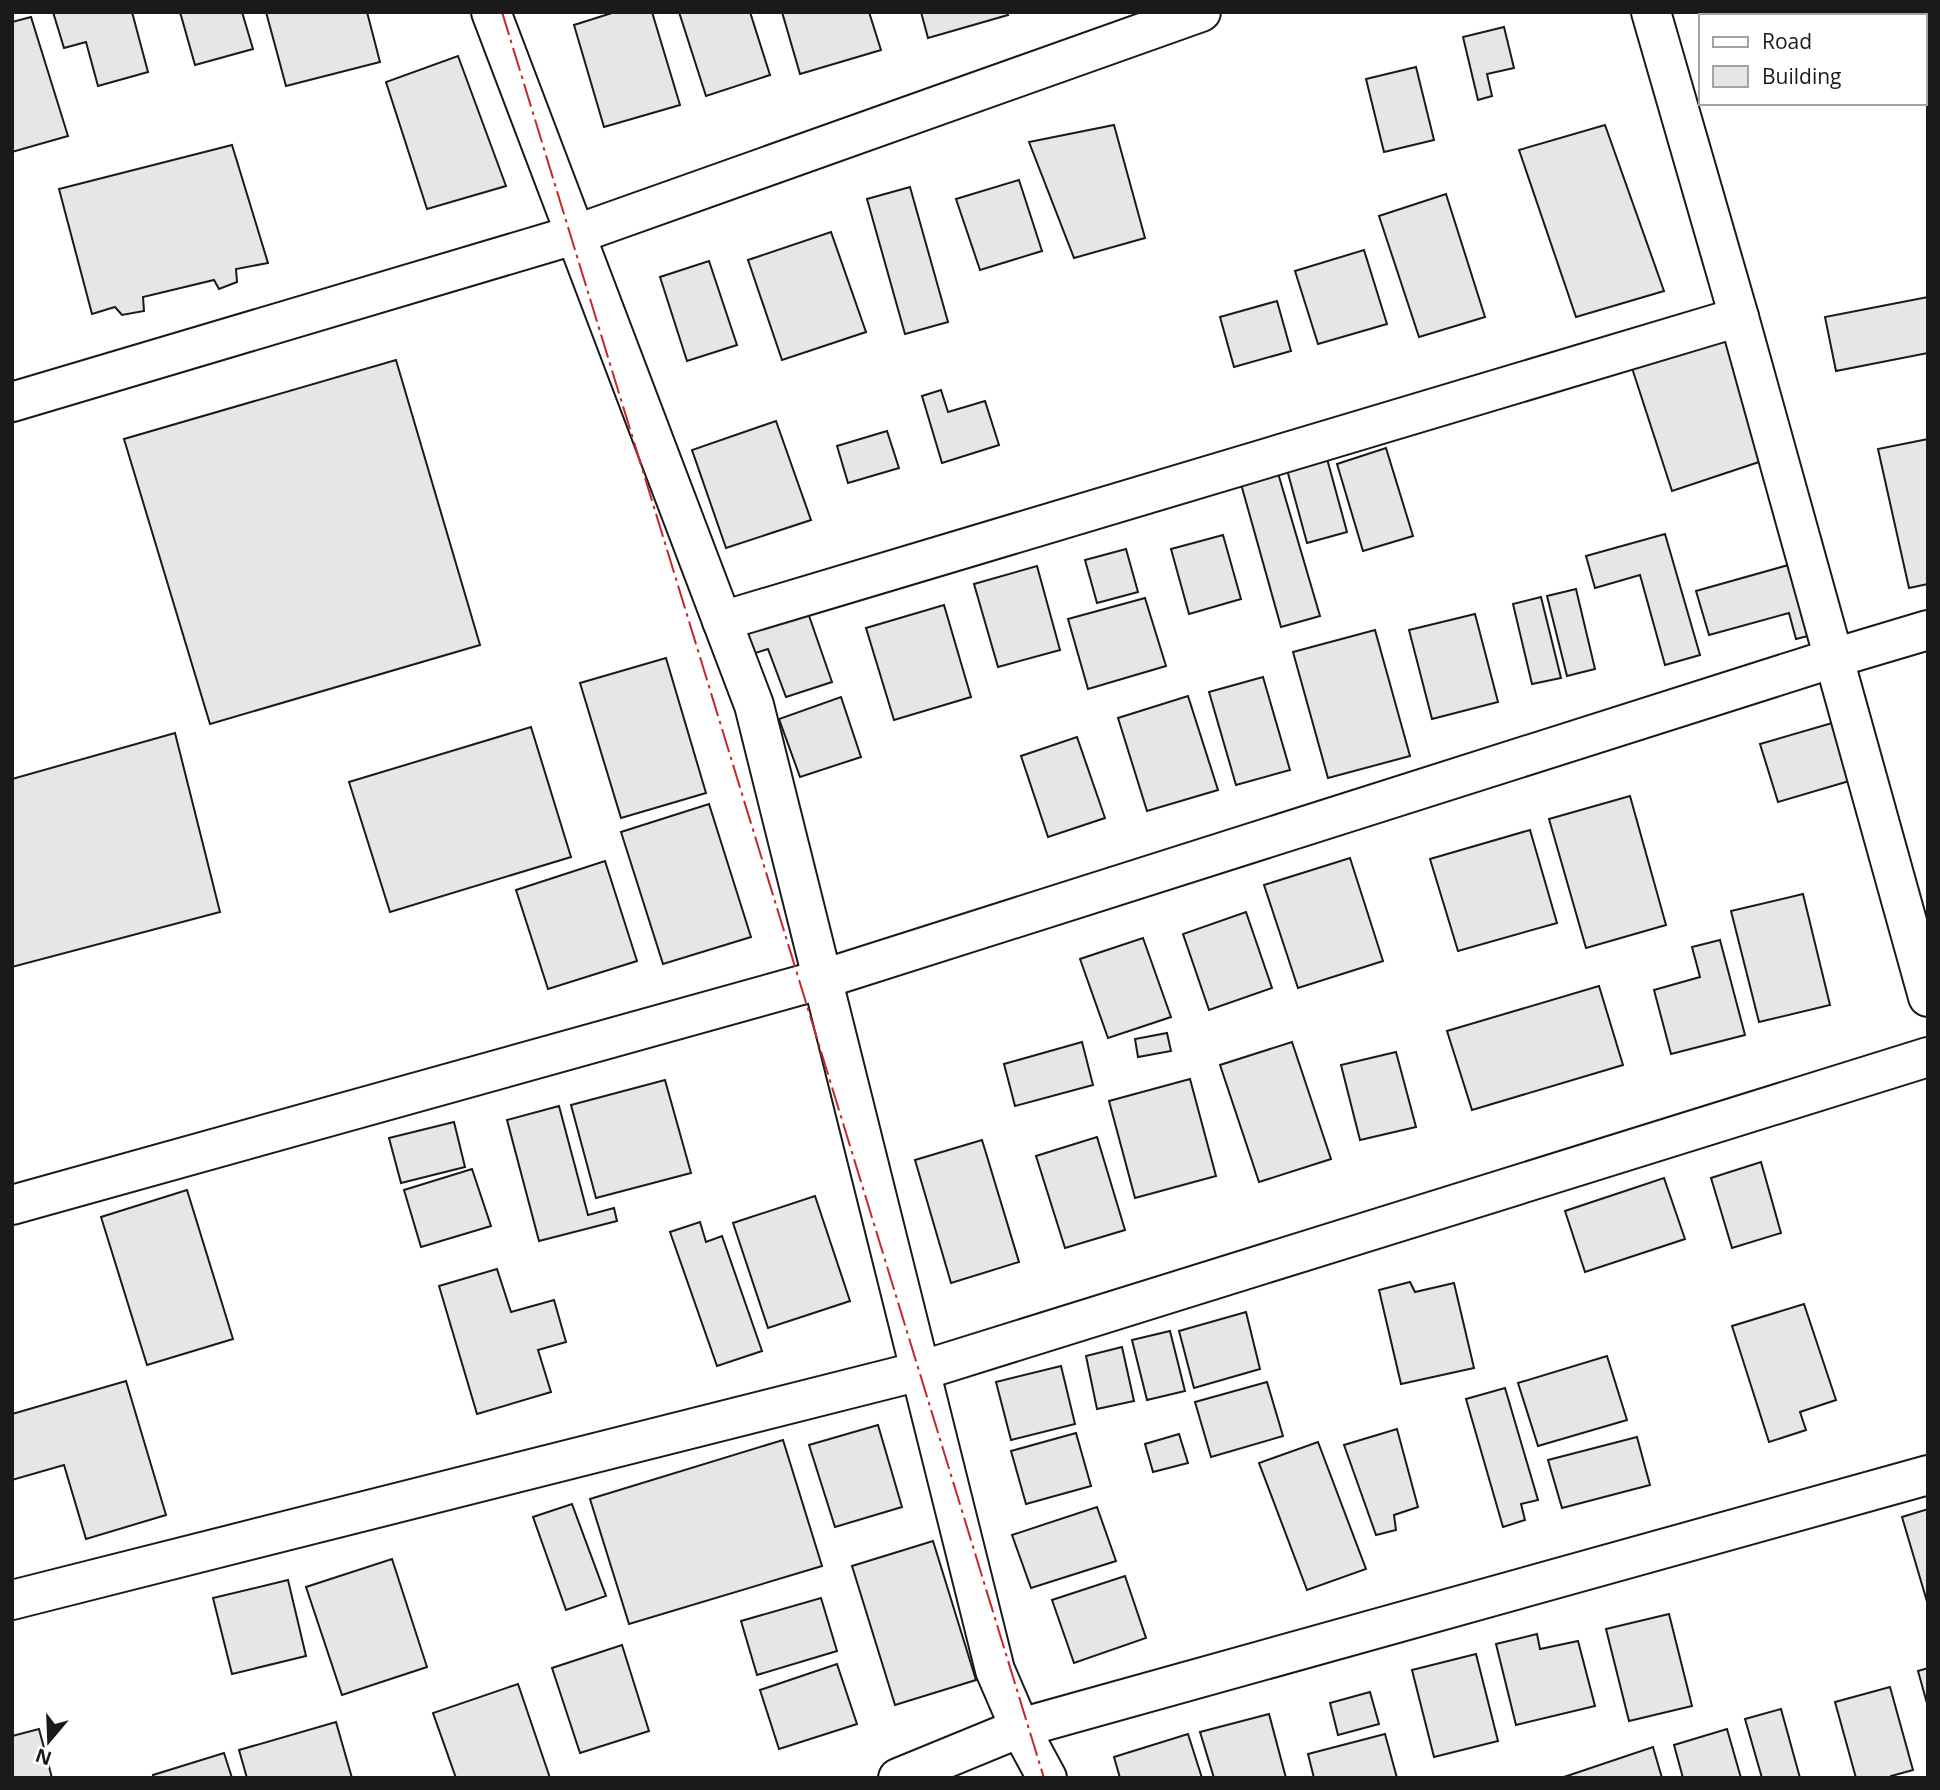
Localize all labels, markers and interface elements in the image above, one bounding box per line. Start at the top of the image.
legend [1699,14,1926,105]
text: Road [1762,27,1812,55]
text: Building [1762,62,1841,90]
north arrow [14,1706,84,1776]
text: N [32,1742,55,1772]

